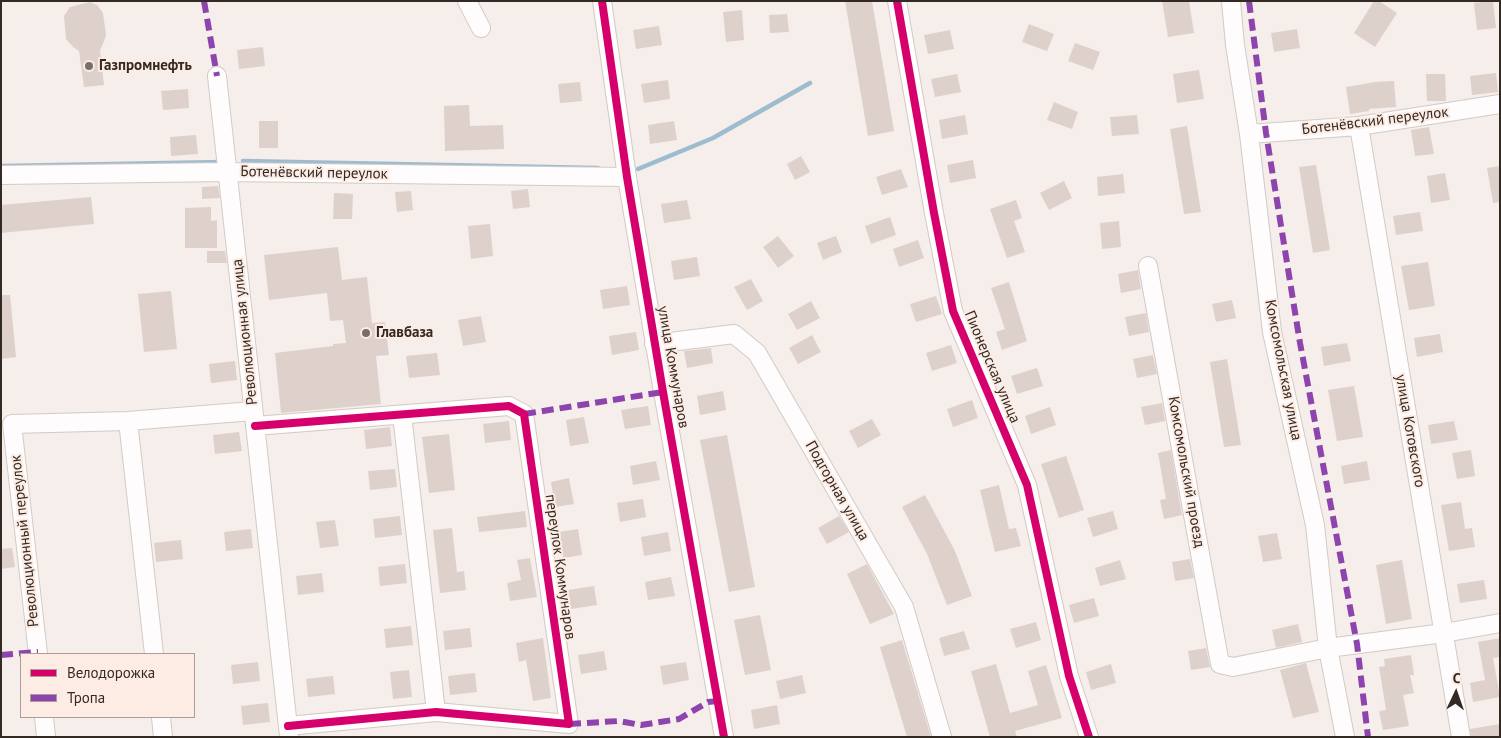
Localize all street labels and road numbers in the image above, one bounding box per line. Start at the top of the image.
street label: Ботенёвский переулок [1301,103,1449,139]
street label: Ботенёвский переулок [240,163,388,183]
street label: Революционная улица [228,258,262,406]
street label: Комсомольская улица [1261,298,1305,442]
street label: улица Коммунаров [653,304,693,430]
street label: Пионерская улица [960,308,1024,426]
street label: улица Котовского [1391,373,1429,489]
street label: Комсомольский проезд [1164,395,1208,549]
street label: Подгорная улица [801,438,873,544]
street label: Революционный переулок [7,454,43,628]
street label: переулок Коммунаров [541,493,579,641]

